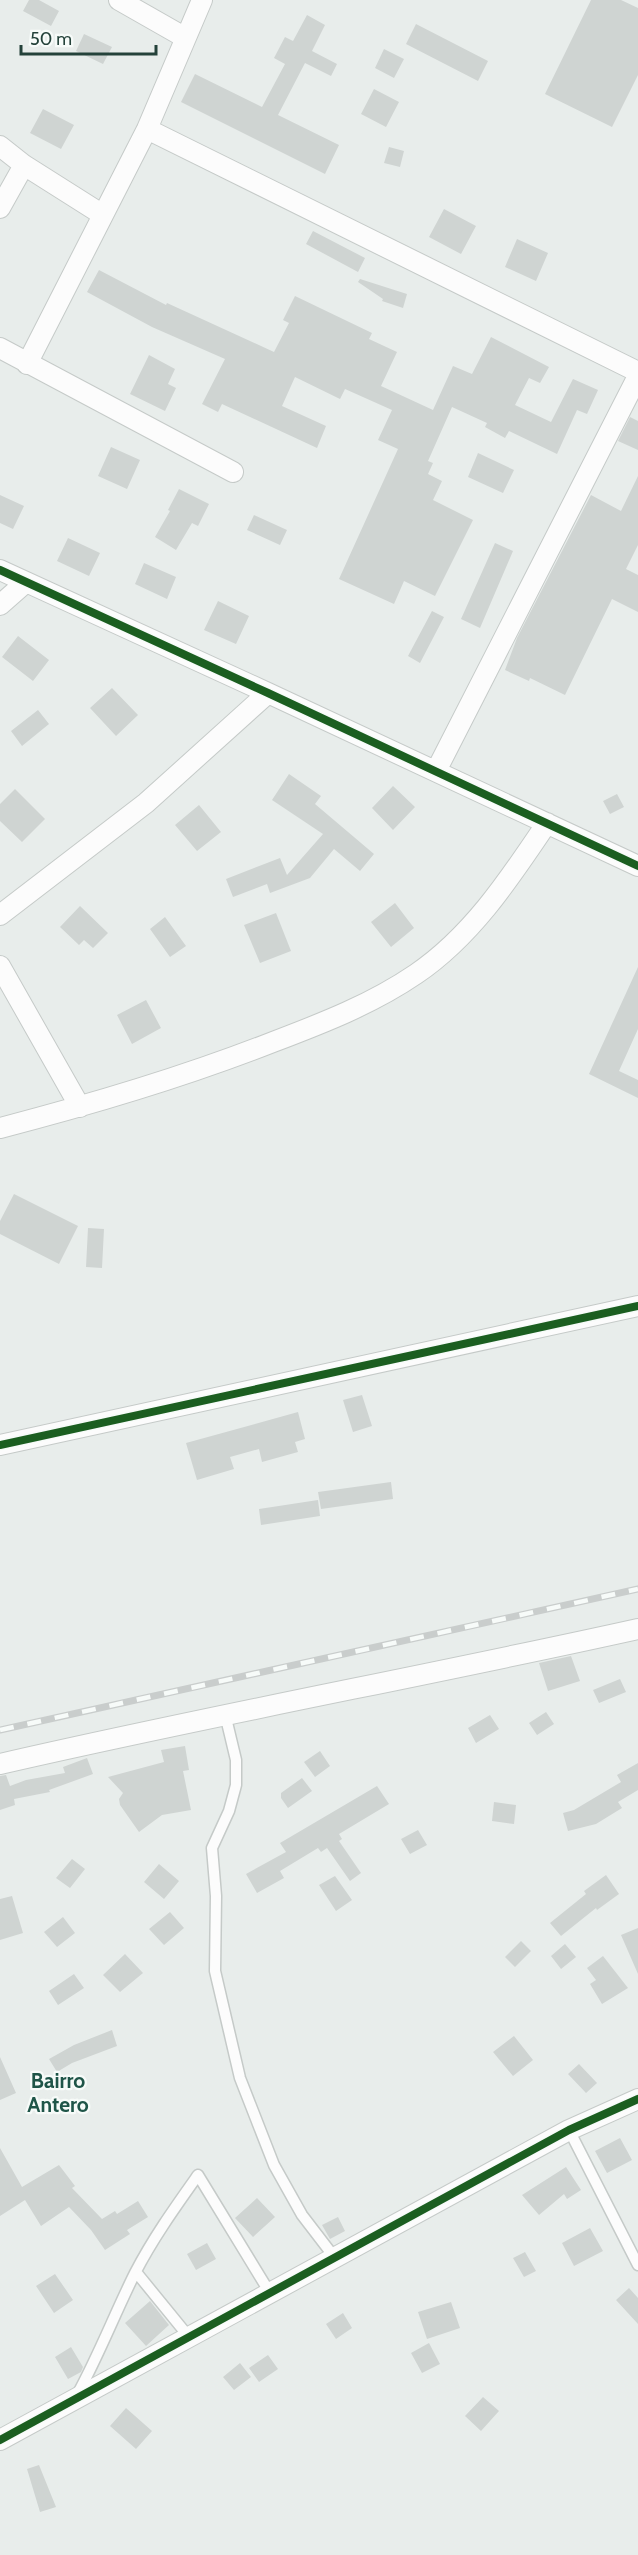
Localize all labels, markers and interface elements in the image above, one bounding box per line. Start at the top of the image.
scale bar [21,18,156,56]
text: 50 m [30,28,72,50]
district label: Bairro Antero [27,2068,89,2117]

